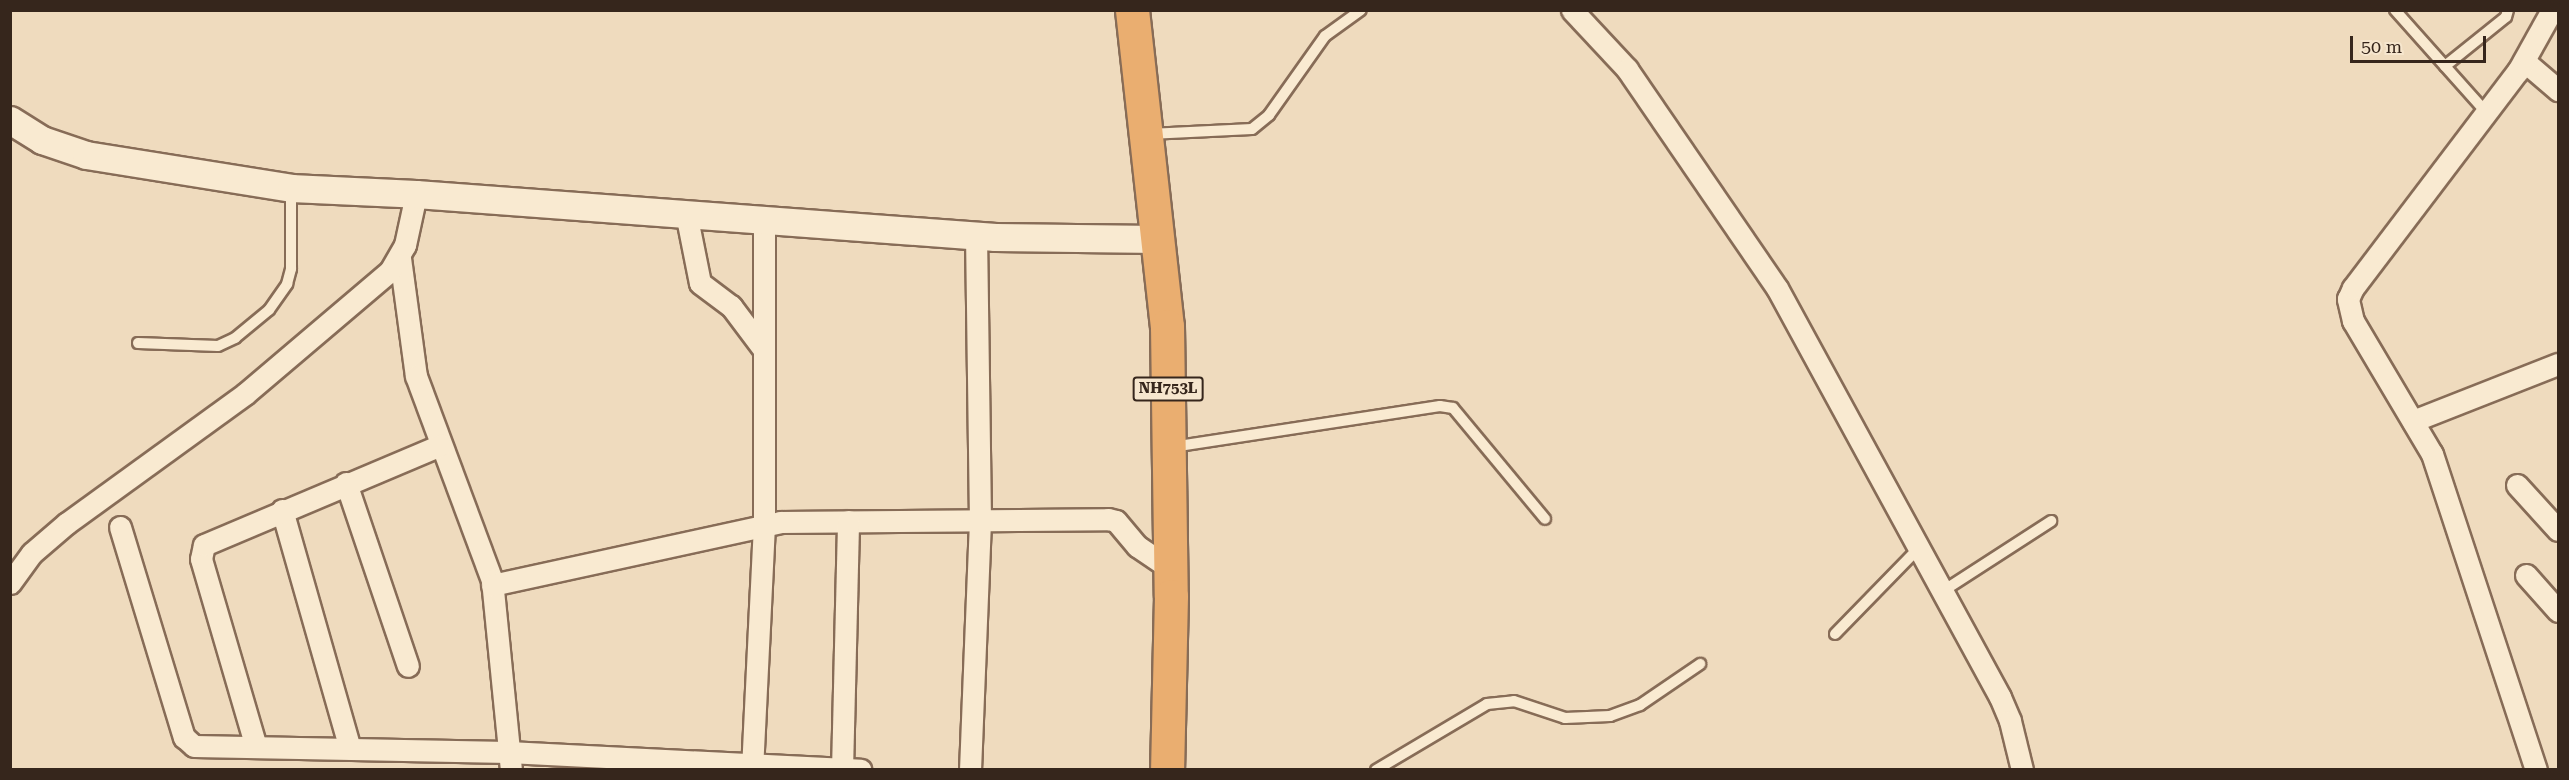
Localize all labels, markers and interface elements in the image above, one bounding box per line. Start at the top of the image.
scale bar [2353,24,2490,62]
text: 50 m [2361,36,2402,57]
road number: NH753L [1132,377,1204,401]

